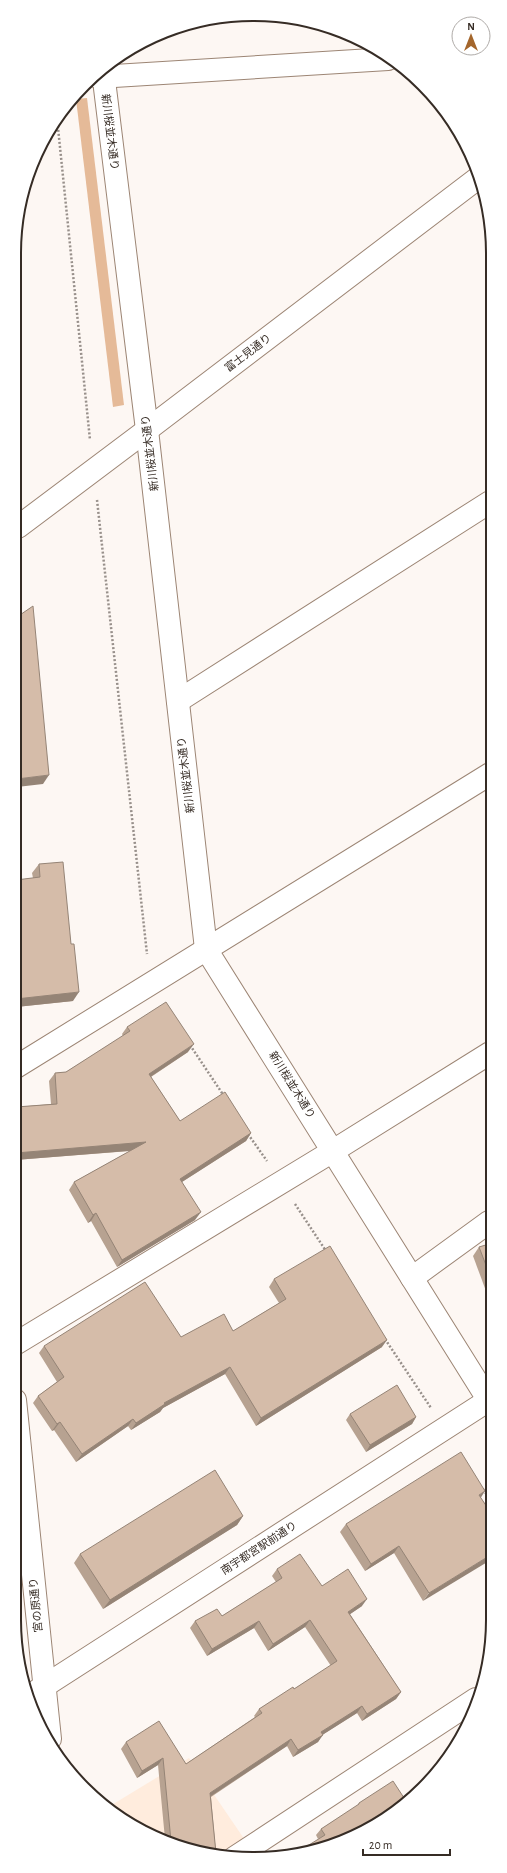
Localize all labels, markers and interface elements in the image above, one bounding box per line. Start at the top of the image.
north arrow [451,16,491,56]
text: N [467,21,475,32]
street label: 新川桜並木通り [100,93,121,171]
street label: 富士見通り [222,331,273,374]
street label: 新川桜並木通り [139,414,160,492]
street label: 新川桜並木通り [175,736,196,814]
street label: 新川桜並木通り [267,1049,318,1121]
street label: 南宇都宮駅前通り [219,1519,299,1577]
street label: 宮の原通り [27,1577,44,1633]
scale bar [363,1831,450,1857]
text: 20 m [369,1839,392,1851]

